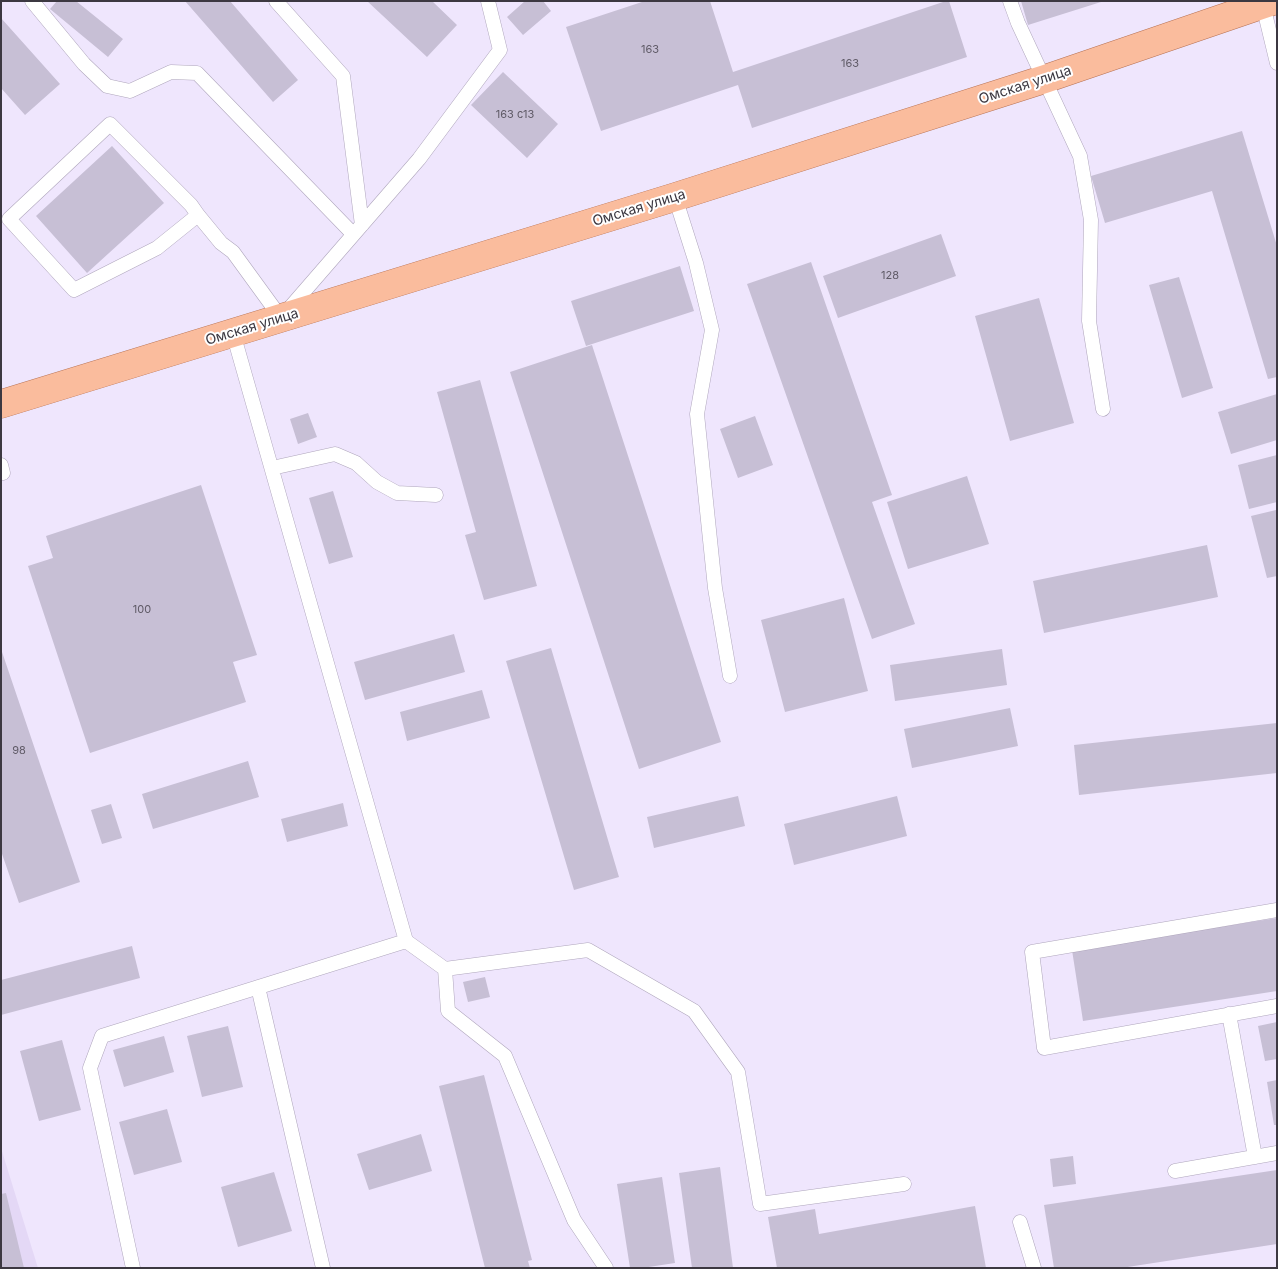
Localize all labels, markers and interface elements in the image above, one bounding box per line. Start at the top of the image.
house number: 163 [641,43,659,57]
house number: 163 [841,57,859,71]
street label: Омская улица [977,62,1073,108]
house number: 163 с13 [496,108,534,122]
street label: Омская улица [590,186,688,230]
house number: 128 [881,269,899,283]
street label: Омская улица [203,305,301,349]
house number: 100 [133,603,151,617]
house number: 98 [12,744,26,758]

